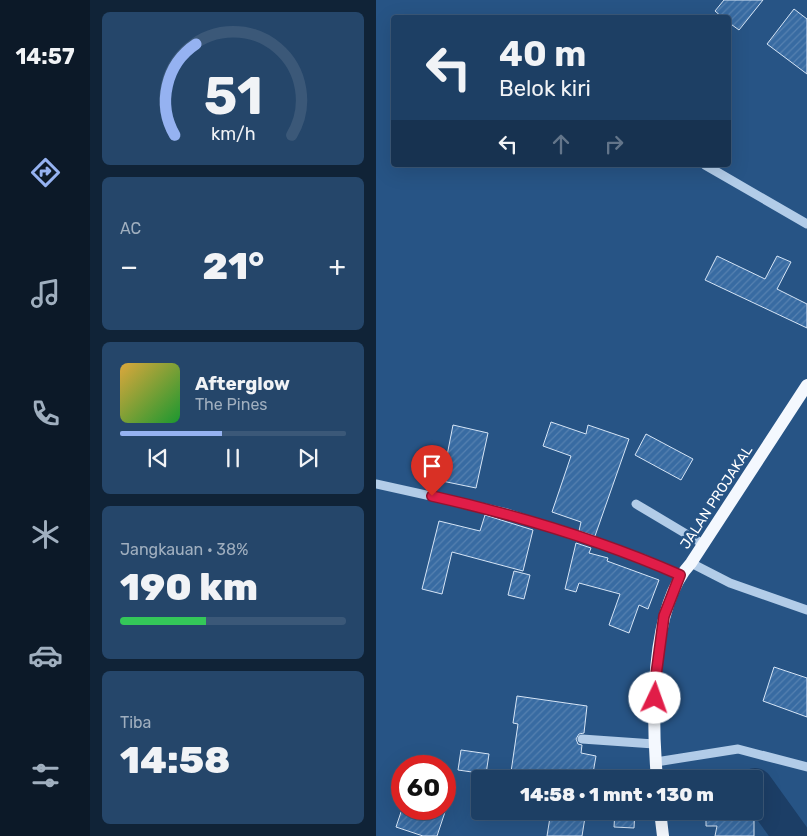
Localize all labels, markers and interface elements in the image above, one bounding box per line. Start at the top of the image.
text: 40 m [499,33,586,75]
icon: left [416,35,481,100]
text: 14:57 [15,43,75,70]
text: 51 [203,65,263,127]
text: Belok kiri [499,75,591,102]
text: km/h [211,123,255,144]
icon: left [494,130,522,158]
icon: ahead [547,130,575,158]
icon: right [600,130,628,158]
icon: directions [28,155,63,190]
text: AC [120,219,141,238]
text: 21° [203,243,264,289]
text: − [120,250,138,283]
text: + [329,250,346,283]
icon: music [28,276,63,311]
text: Afterglow [195,372,290,395]
text: The Pines [195,395,268,414]
icon: phone [28,396,63,431]
street label: JALAN PROJAKAL [677,442,756,552]
icon: previous [144,444,172,472]
icon: pause [219,444,247,472]
icon: next [294,444,322,472]
pin [411,445,453,496]
icon: arrive [418,452,446,480]
icon: climate [28,517,63,552]
text: Jangkauan · 38% [120,540,248,559]
text: 190 km [120,564,258,610]
icon: car [28,638,63,673]
position arrow [628,671,680,723]
text: Tiba [120,713,151,732]
text: 14:58 [120,737,230,783]
speed limit sign: 60 [391,755,456,820]
icon: filters [28,758,63,793]
text: 14:58 · 1 mnt · 130 m [520,783,714,806]

